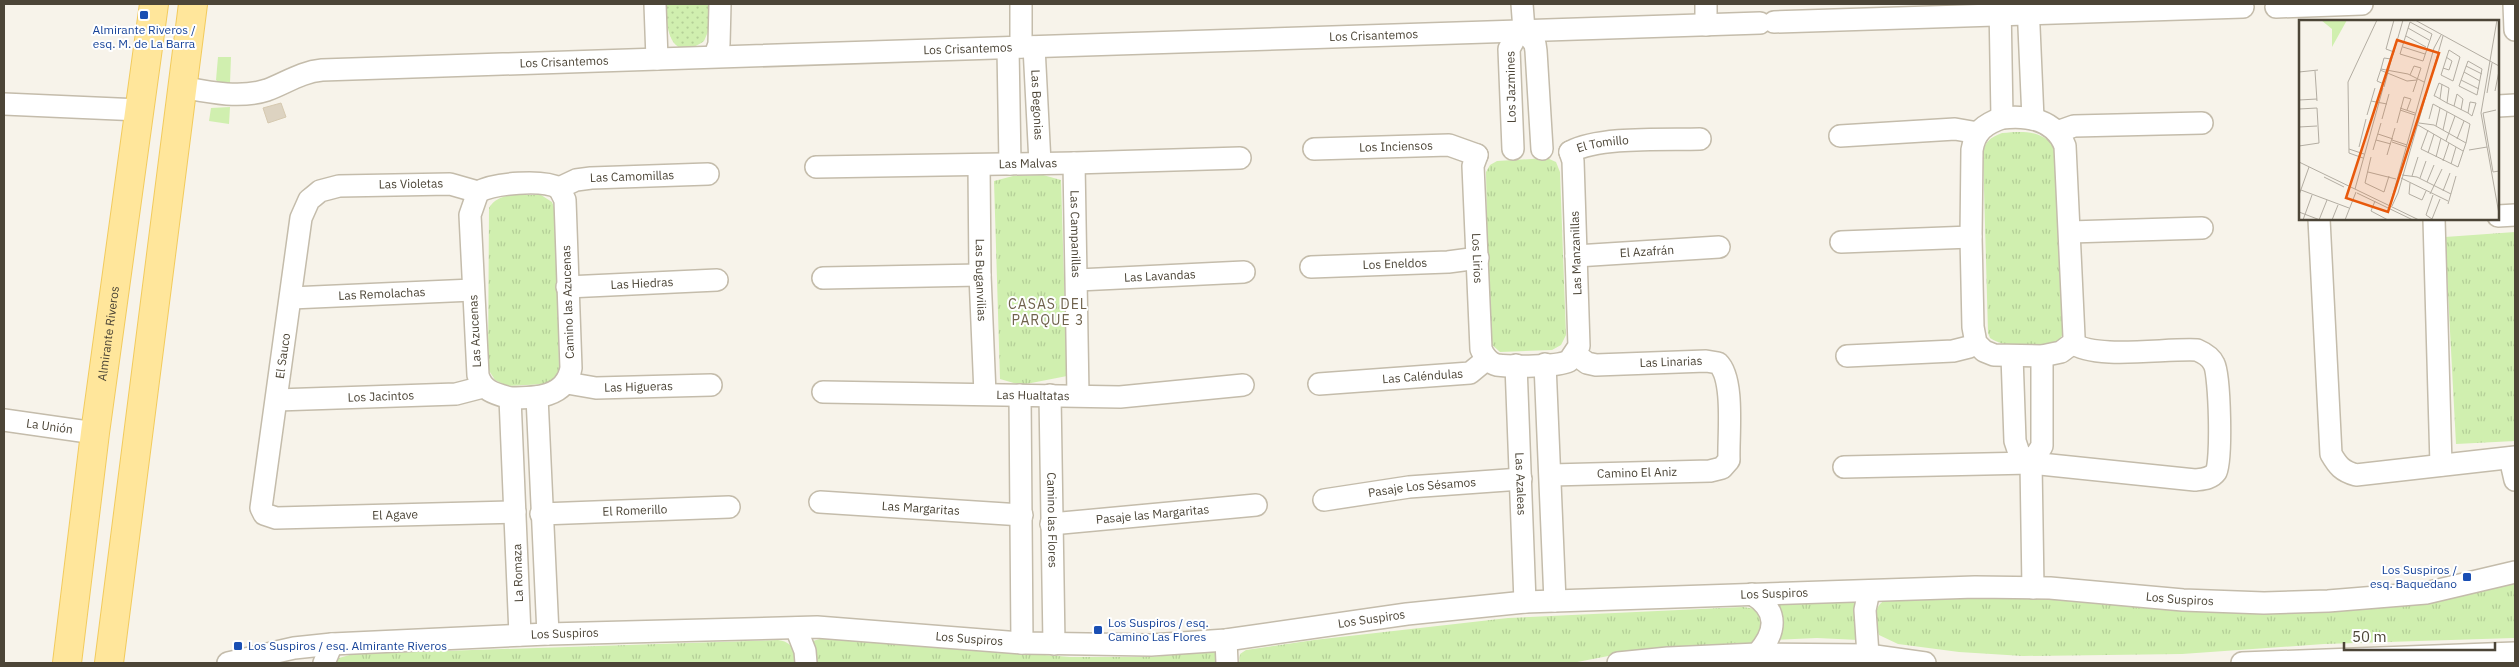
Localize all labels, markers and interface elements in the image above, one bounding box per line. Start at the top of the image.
marker: Almirante Riveros / esq. M. de La Barra [138,9,150,21]
inset map [2299,20,2499,220]
place label: Almirante Riveros / esq. M. de La Barra [92,22,196,51]
street label: Los Crisantemos [1329,26,1419,44]
street label: Los Crisantemos [923,39,1013,57]
street label: Los Jazmines [1502,51,1519,123]
street label: Los Crisantemos [519,53,609,71]
street label: Las Begonias [1028,69,1047,141]
street label: El Tomillo [1574,132,1629,155]
street label: Los Inciensos [1359,137,1433,155]
street label: Las Malvas [999,155,1057,171]
street label: Las Camomillas [590,167,675,185]
street label: Las Violetas [379,175,443,192]
street label: Las Campanillas [1067,190,1084,278]
street label: Las Manzanillas [1567,210,1584,296]
street label: Los Lirios [1469,233,1486,284]
street label: Las Buganvilias [973,239,990,322]
street label: El Azafrán [1619,242,1674,260]
street label: Camino las Azucenas [558,245,577,359]
street label: Los Eneldos [1362,255,1428,272]
street label: Las Lavandas [1124,266,1196,285]
street label: Las Hiedras [610,274,674,292]
street label: Las Remolachas [338,284,426,303]
street label: Almirante Riveros [94,285,122,382]
street label: Las Azucenas [465,294,484,368]
district label: CASAS DEL PARQUE 3 [1008,295,1088,329]
street label: El Sauco [272,332,293,380]
street label: Las Linarias [1639,353,1703,370]
street label: Las Caléndulas [1382,366,1464,386]
street label: Las Higueras [604,378,673,395]
street label: Los Jacintos [347,387,415,405]
street label: Las Hualtatas [996,387,1070,403]
street label: La Unión [25,415,74,437]
street label: Las Azaleas [1512,452,1530,516]
street label: Camino El Aniz [1597,464,1678,481]
street label: Camino las Flores [1044,472,1061,568]
street label: Pasaje Los Sésamos [1367,474,1477,500]
street label: Las Margaritas [881,498,960,518]
street label: El Romerillo [602,501,668,519]
street label: Pasaje las Margaritas [1095,501,1210,527]
street label: El Agave [372,506,419,523]
street label: La Romaza [509,543,526,602]
place label: Los Suspiros / esq. Baquedano [2370,562,2457,591]
marker: Los Suspiros / esq. Baquedano [2461,571,2473,583]
street label: Los Suspiros [1740,585,1809,602]
street label: Los Suspiros [2145,589,2214,608]
street label: Los Suspiros [1337,606,1406,631]
place label: Los Suspiros / esq. Camino Las Flores [1108,615,1209,644]
scale bar [2344,620,2495,652]
marker: Los Suspiros / esq. Camino Las Flores [1092,624,1104,636]
street label: Los Suspiros [531,625,599,642]
text: 50 m [2352,627,2387,646]
street label: Los Suspiros [935,628,1004,649]
place label: Los Suspiros / esq. Almirante Riveros [248,638,447,653]
marker: Los Suspiros / esq. Almirante Riveros [232,640,244,652]

